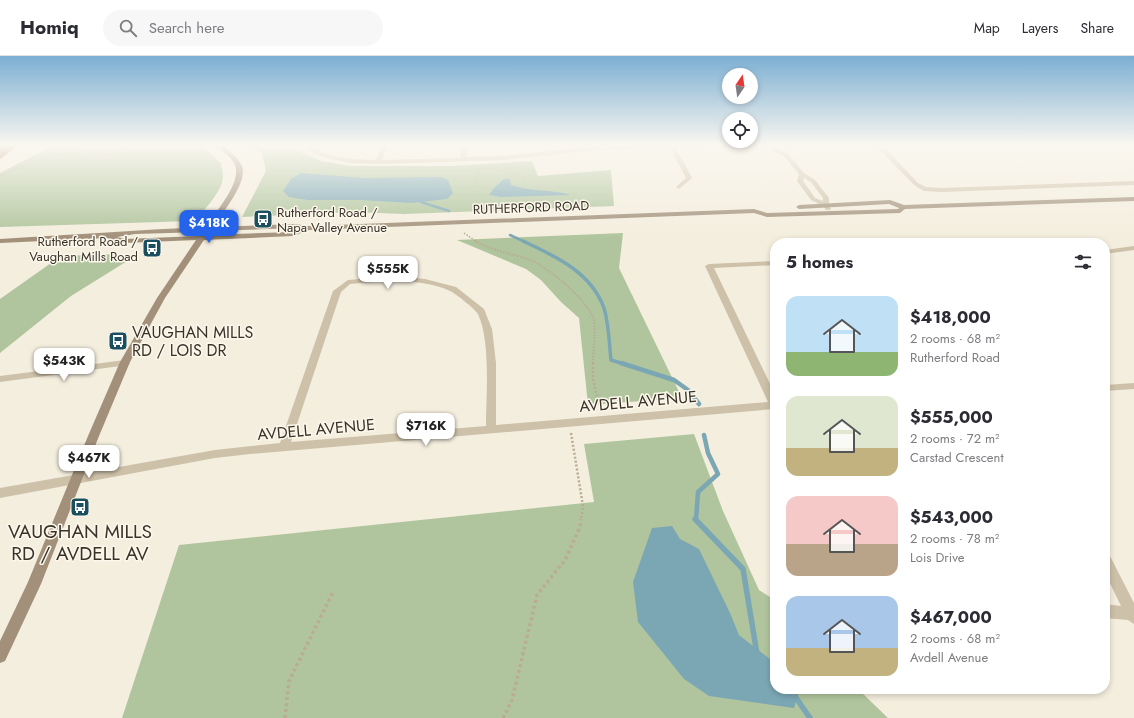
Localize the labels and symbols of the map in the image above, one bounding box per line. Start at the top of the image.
north arrow [722,68,758,104]
street label: RUTHERFORD ROAD [472,196,590,219]
place label: Rutherford Road / Napa Valley Avenue [277,203,387,237]
bus stop icon: Rutherford Road / Napa Valley Avenue [252,208,274,230]
pin: $418K [181,210,237,244]
place label: Rutherford Road / Vaughan Mills Road [29,232,138,266]
bus stop icon: Rutherford Road / Vaughan Mills Road [141,237,163,259]
pin: $555K [360,256,416,290]
place label: VAUGHAN MILLS RD / LOIS DR [132,321,253,362]
bus stop icon: VAUGHAN MILLS RD / LOIS DR [107,330,129,352]
pin: $543K [36,348,92,382]
street label: AVDELL AVENUE [578,385,698,418]
street label: AVDELL AVENUE [256,413,376,446]
pin: $716K [398,413,454,447]
pin: $467K [61,445,117,479]
bus stop icon: VAUGHAN MILLS RD / AVDELL AV [69,496,91,518]
place label: VAUGHAN MILLS RD / AVDELL AV [8,518,152,567]

